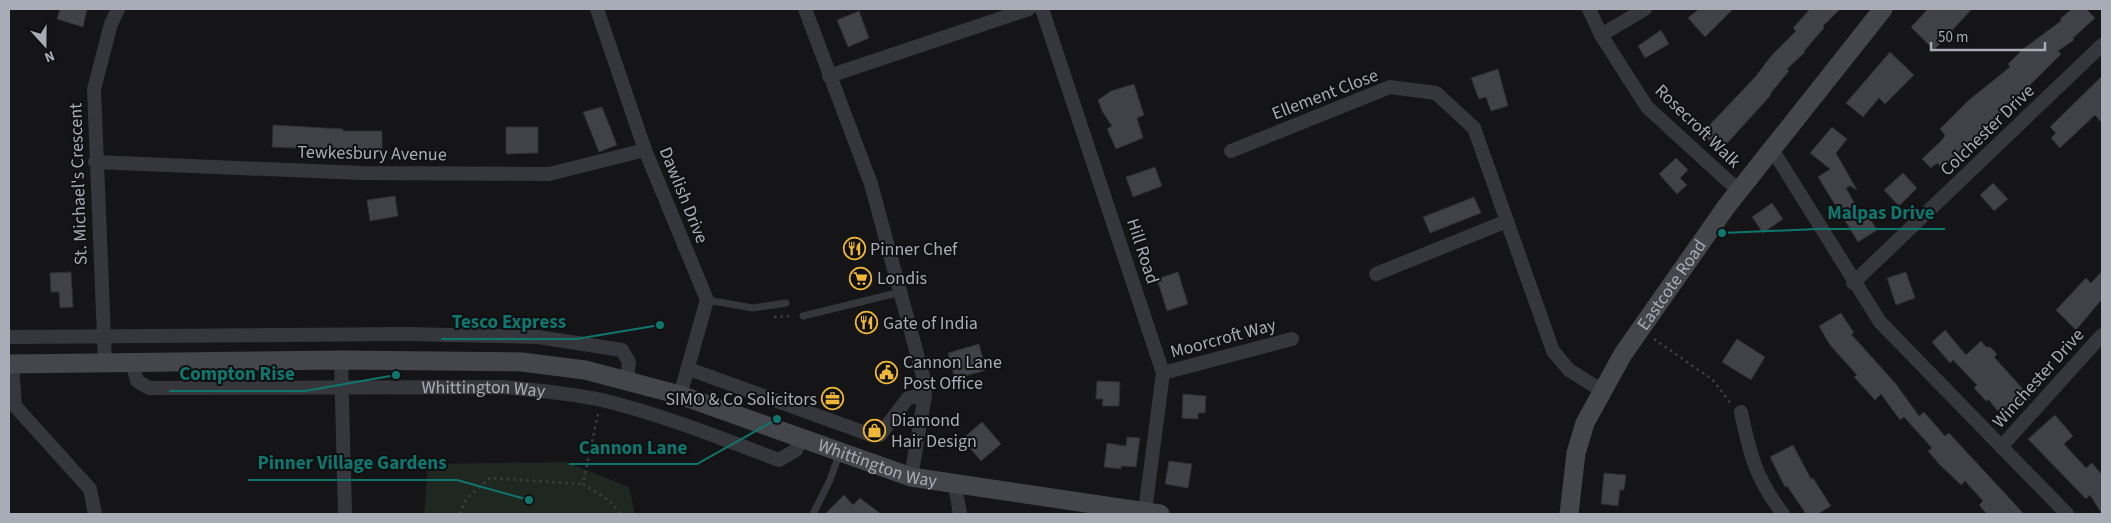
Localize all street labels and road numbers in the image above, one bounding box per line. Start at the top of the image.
street label: Ellement Close [1268,63,1382,126]
street label: Rosecroft Walk [1649,79,1746,174]
street label: Colchester Drive [1935,79,2040,182]
street label: St. Michael's Crescent [63,102,94,266]
street label: Tewkesbury Avenue [297,140,447,167]
street label: Dawlish Drive [653,143,714,247]
street label: Hill Road [1120,215,1165,287]
street label: Eastcote Road [1631,235,1713,336]
street label: Moorcroft Way [1168,312,1279,365]
street label: Winchester Drive [1987,323,2090,434]
street label: Whittington Way [421,375,547,404]
street label: Whittington Way [814,433,939,494]

